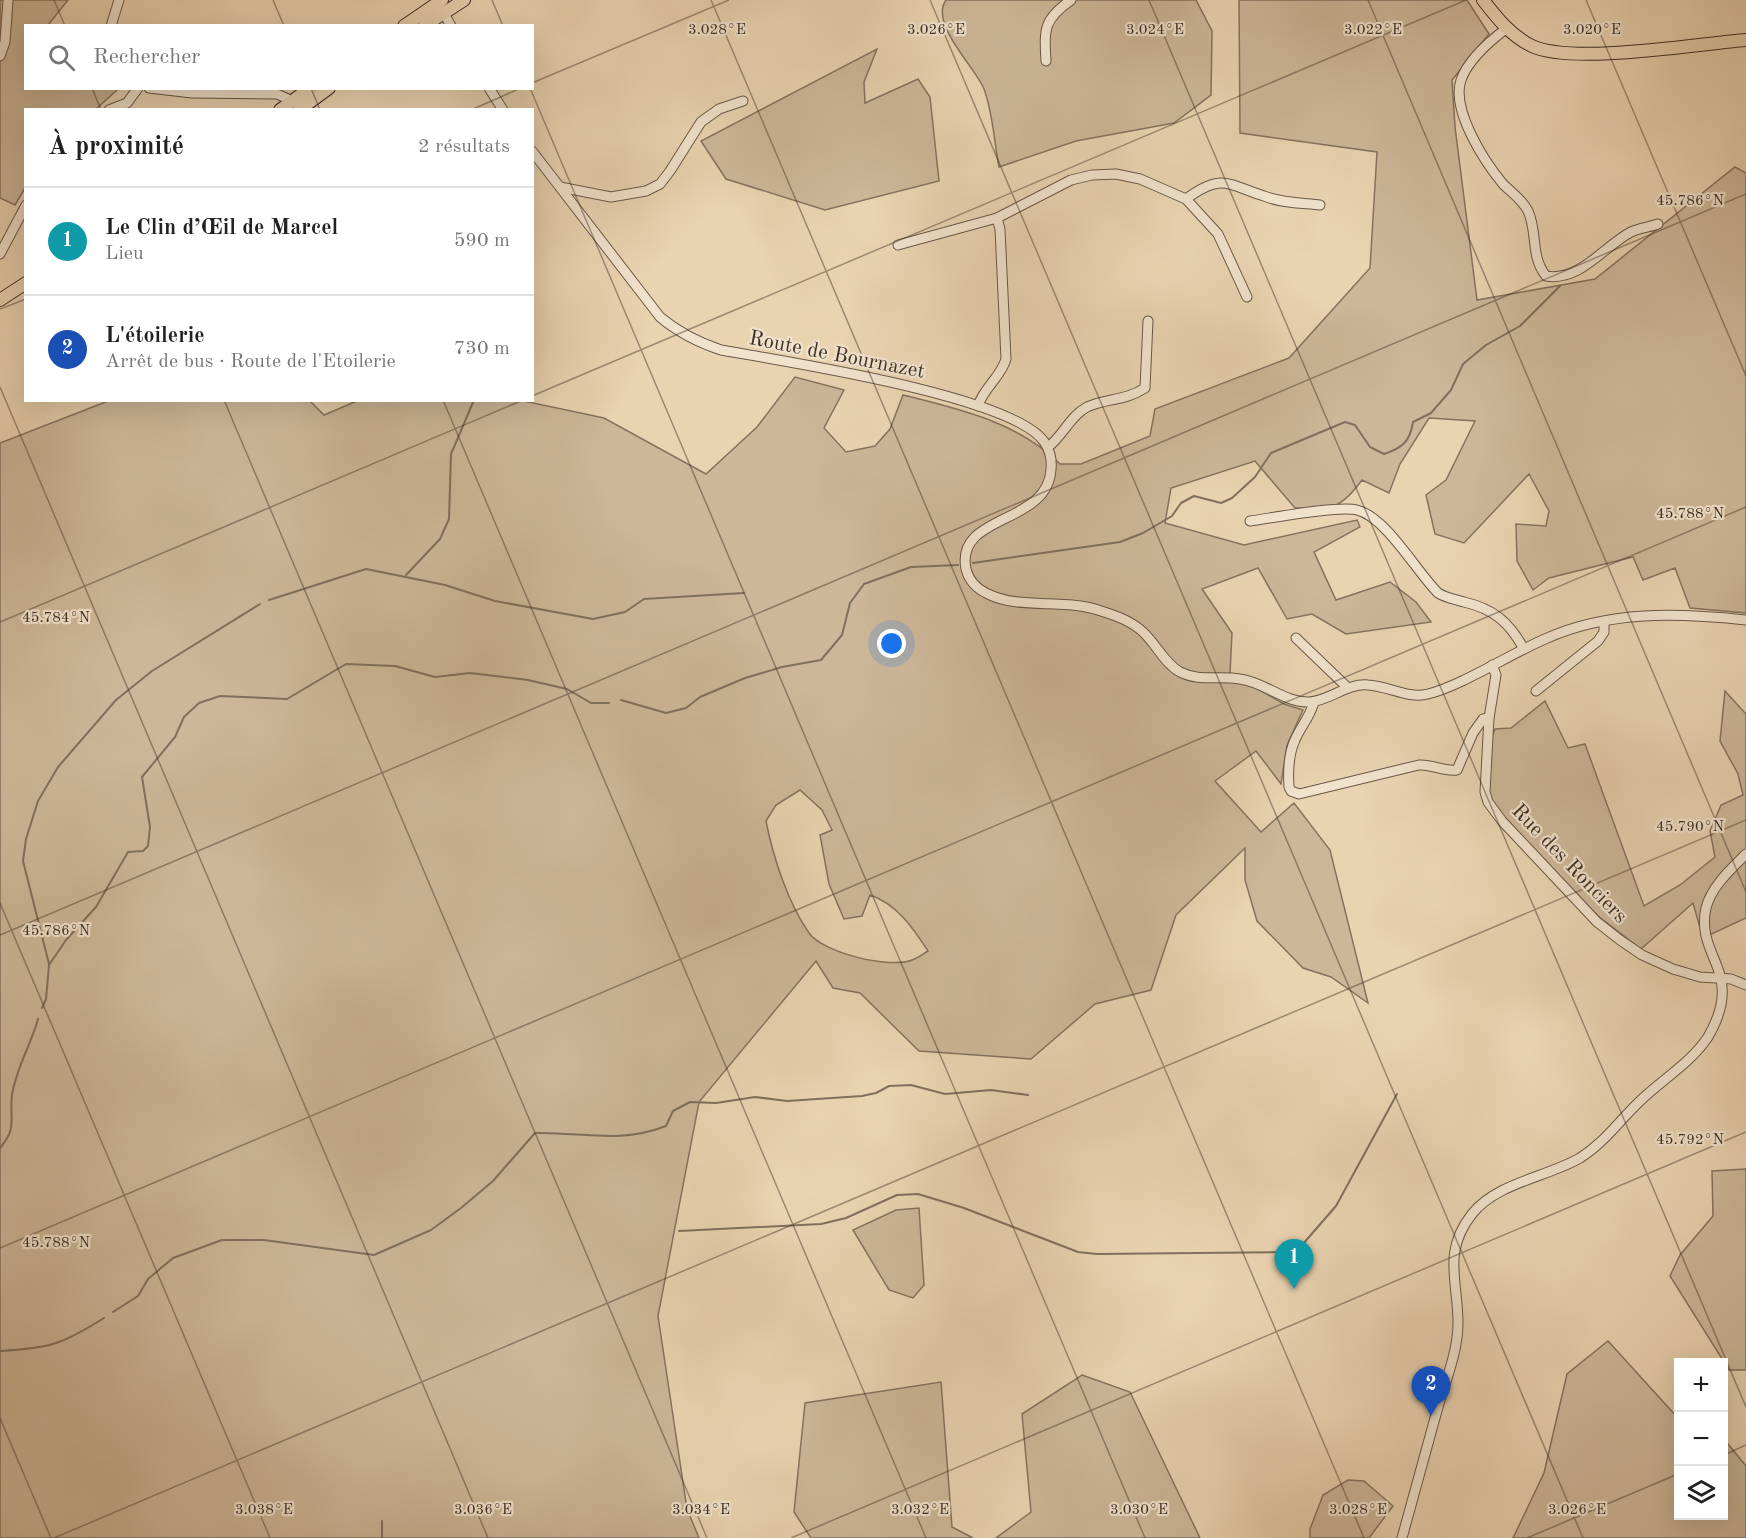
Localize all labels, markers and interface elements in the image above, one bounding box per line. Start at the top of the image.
text: 3.028°E [688,23,746,38]
text: 3.026°E [907,23,965,38]
text: 3.024°E [1126,23,1184,38]
text: 3.022°E [1344,23,1402,38]
text: 3.020°E [1563,23,1621,38]
search box [24,24,534,90]
icon: search [45,41,78,74]
text: Rechercher [93,46,200,68]
text: À proximité [48,134,184,160]
text: 2 résultats [418,137,510,157]
text: 45.786°N [1656,194,1724,209]
text: Le Clin d’Œil de Marcel [105,217,338,239]
text: 1 [62,231,73,251]
text: 590 m [454,231,510,251]
text: Lieu [105,244,144,264]
text: L'étoilerie [105,325,205,347]
street label: Route de Bournazet [747,328,926,383]
text: 2 [62,339,73,359]
text: 730 m [454,339,510,359]
text: Arrêt de bus · Route de l'Etoilerie [105,352,396,372]
text: 45.788°N [1656,507,1724,522]
text: 45.784°N [22,611,90,626]
your location [877,629,906,658]
street label: Rue des Ronciers [1507,800,1631,928]
text: 45.790°N [1656,820,1724,835]
text: 45.786°N [22,924,90,939]
text: 45.792°N [1656,1133,1724,1148]
text: 45.788°N [22,1236,90,1251]
pin: 1 [1274,1240,1314,1289]
map controls [1674,1358,1728,1520]
button: + [1674,1358,1728,1412]
pin: 2 [1412,1366,1450,1416]
button: − [1674,1412,1728,1466]
button: layers [1674,1466,1728,1520]
text: 3.038°E [235,1503,293,1518]
text: 3.036°E [454,1503,512,1518]
text: 3.034°E [672,1503,730,1518]
text: 3.032°E [891,1503,949,1518]
text: 3.030°E [1110,1503,1168,1518]
text: 3.028°E [1329,1503,1387,1518]
text: 3.026°E [1548,1503,1606,1518]

